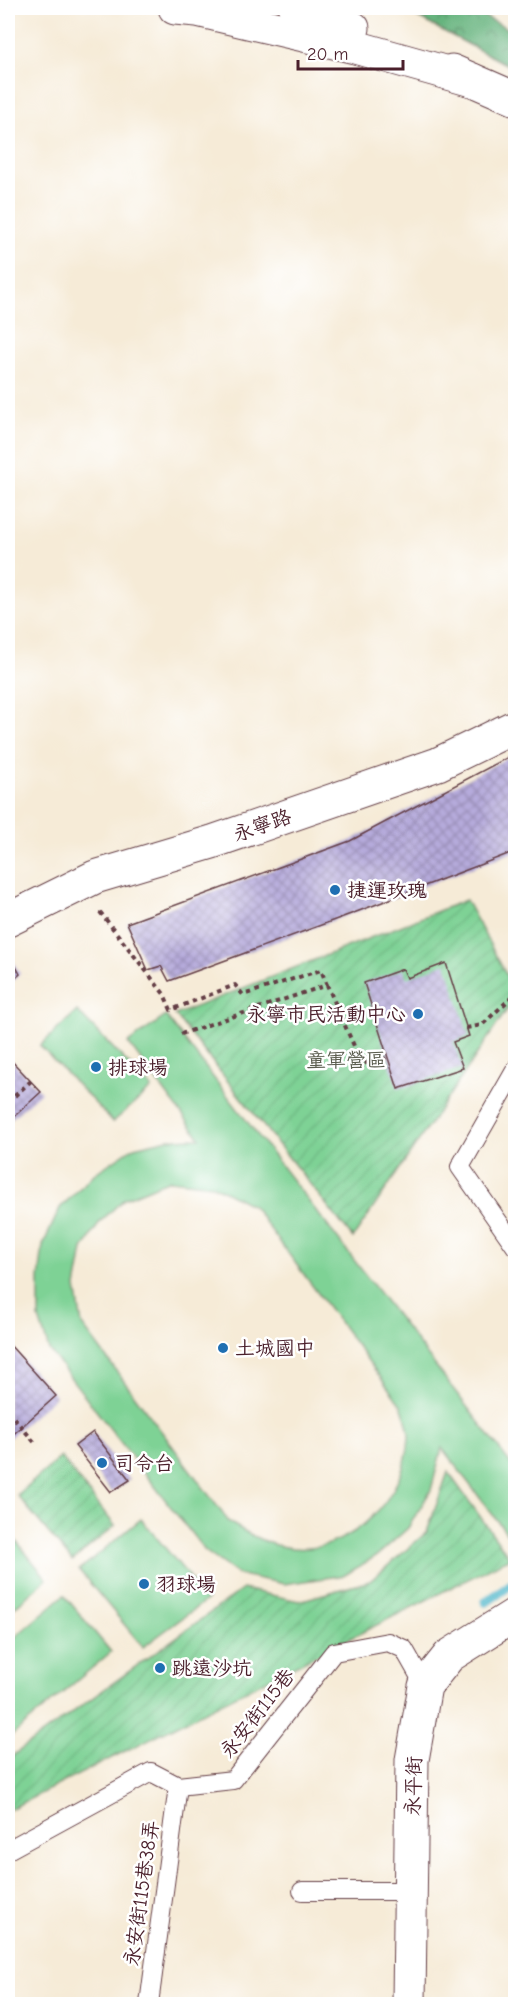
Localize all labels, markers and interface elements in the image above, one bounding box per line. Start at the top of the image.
scale bar [298,33,403,71]
text: 20 m [307,44,348,65]
street label: 永寧路 [230,805,295,846]
place label: 捷運玫瑰 [347,879,427,902]
marker: 捷運玫瑰 [328,883,342,897]
place label: 永寧市民活動中心 [246,1003,406,1026]
marker: 永寧市民活動中心 [411,1007,425,1021]
park label: 童軍營區 [306,1049,386,1072]
place label: 排球場 [108,1056,168,1079]
marker: 排球場 [89,1060,103,1074]
place label: 土城國中 [235,1337,315,1360]
marker: 土城國中 [216,1341,230,1355]
place label: 司令台 [114,1452,174,1475]
marker: 司令台 [95,1456,109,1470]
place label: 羽球場 [156,1573,216,1596]
marker: 羽球場 [137,1577,151,1591]
place label: 跳遠沙坑 [172,1657,252,1680]
marker: 跳遠沙坑 [153,1661,167,1675]
street label: 永安街115巷 [215,1663,300,1762]
street label: 永平街 [401,1756,426,1816]
street label: 永安街115巷38弄 [120,1819,163,1968]

